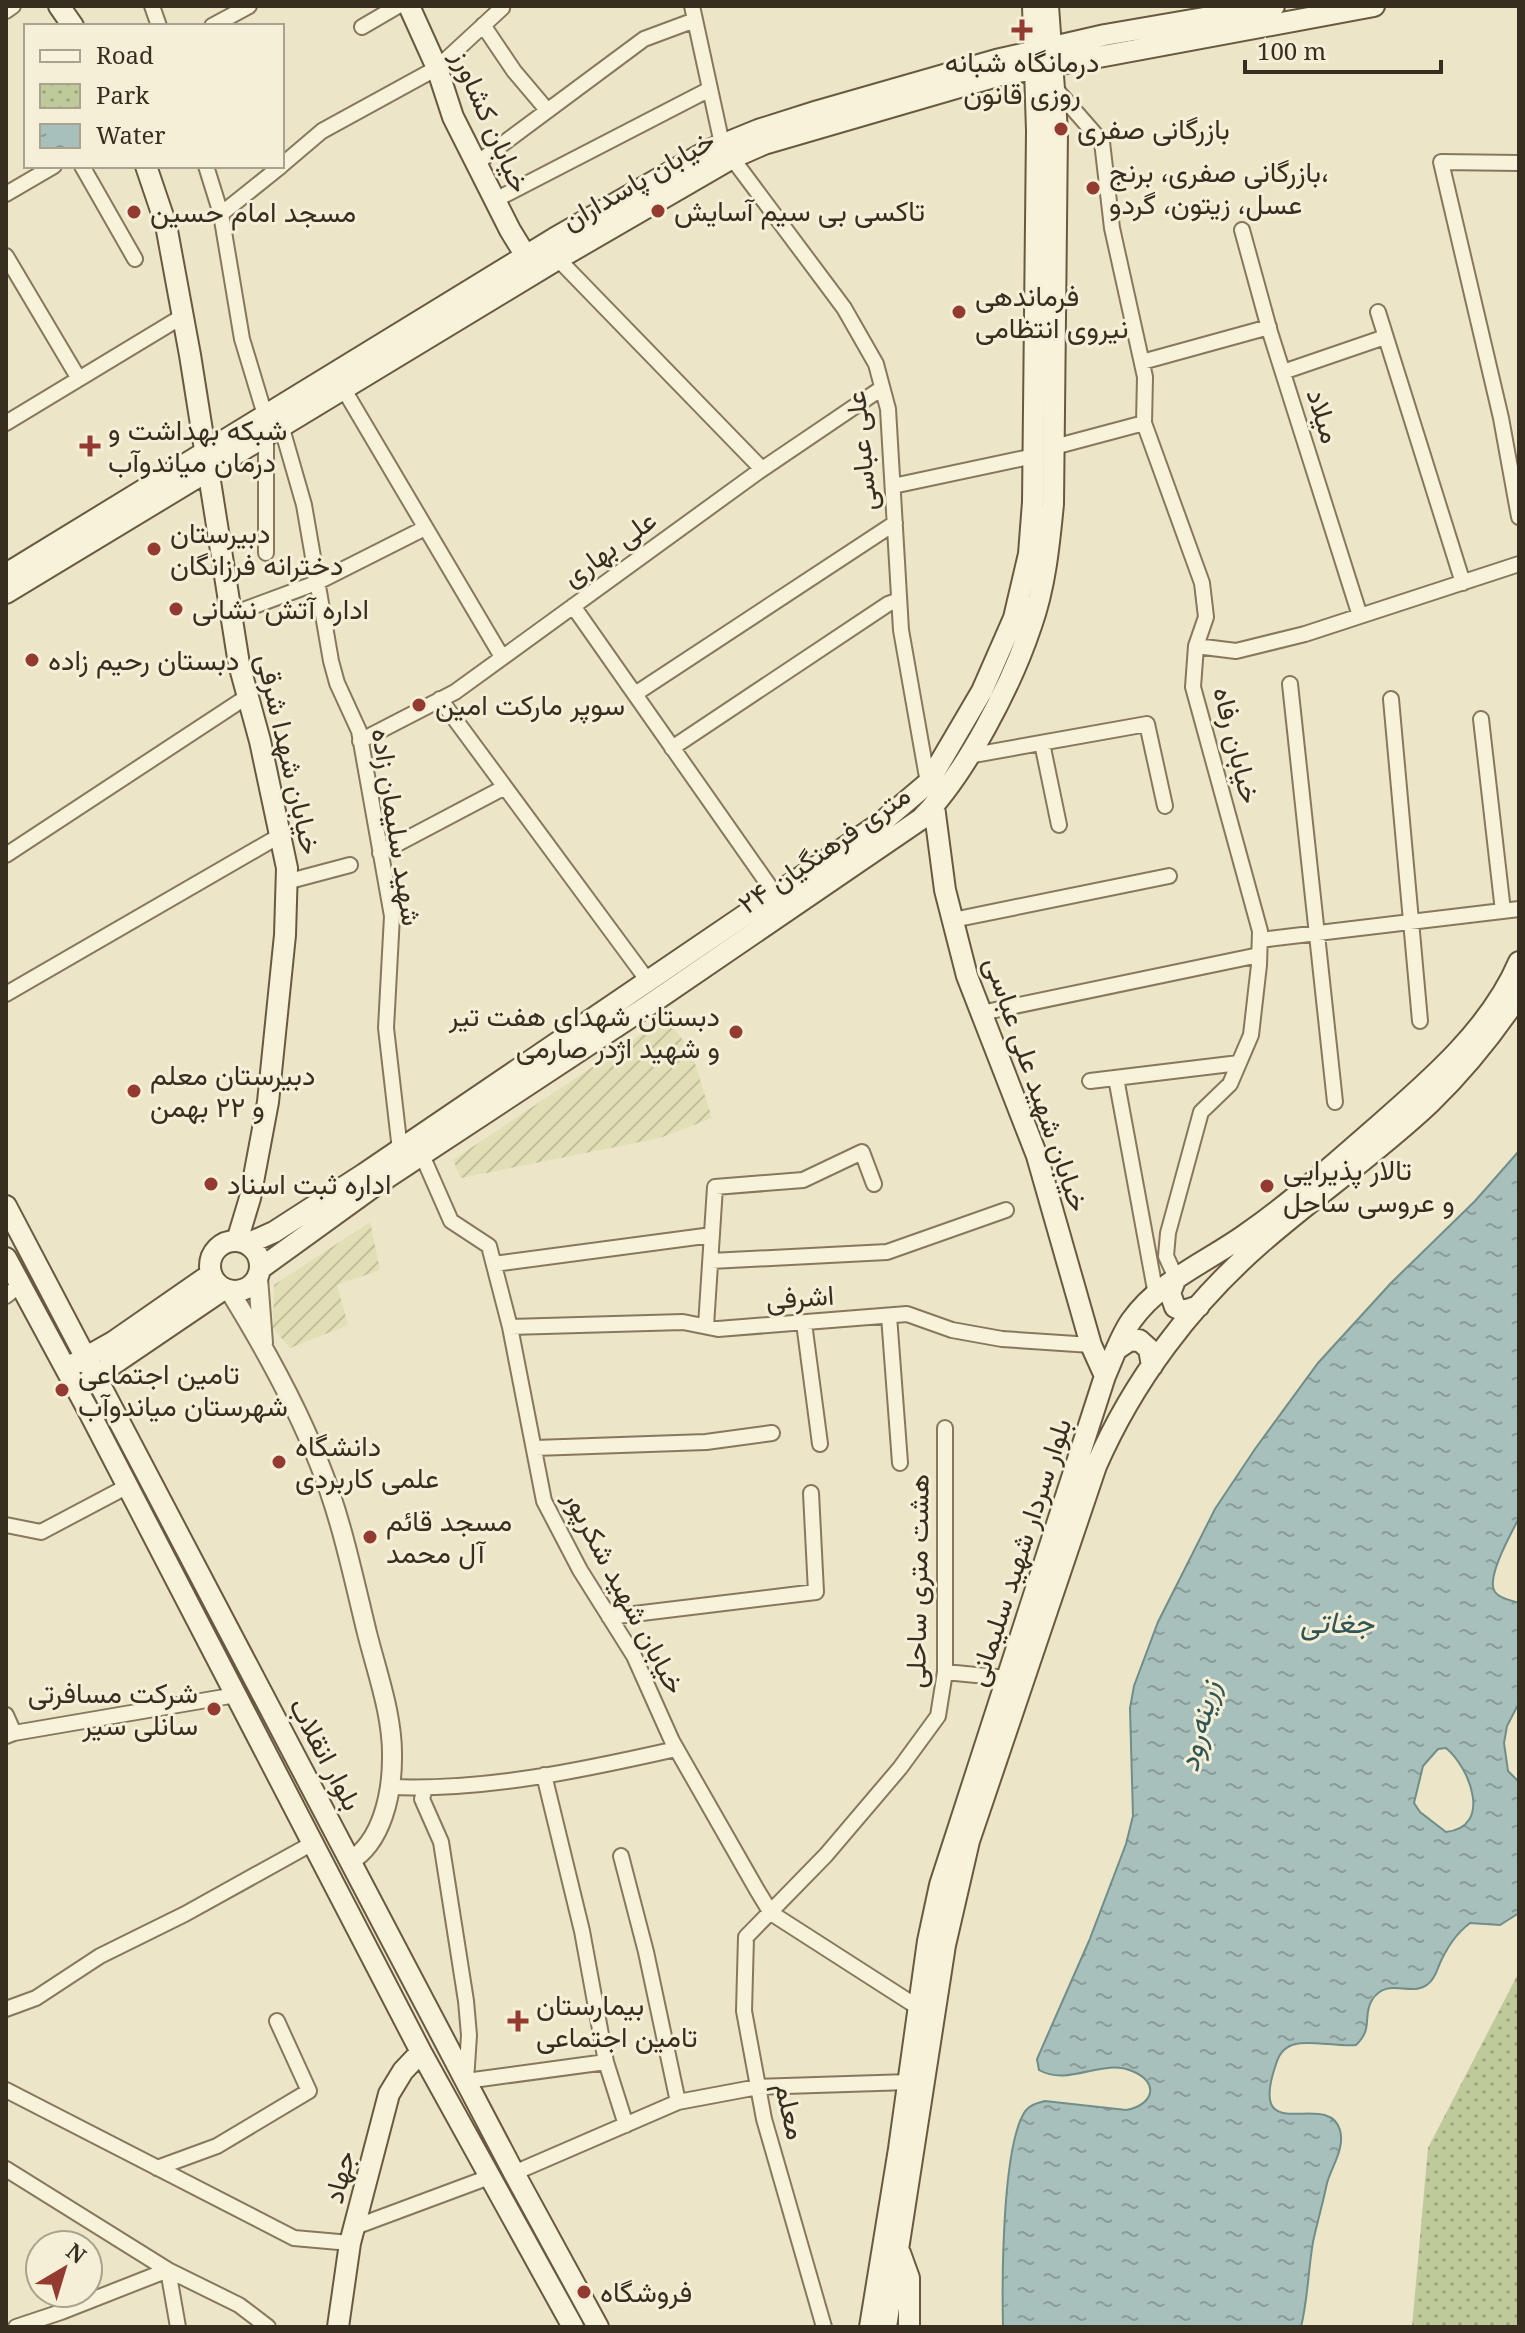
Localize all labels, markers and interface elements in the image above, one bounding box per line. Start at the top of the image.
marker: درمانگاه شبانه روزی قانون [1011,19,1033,41]
legend [24,24,284,168]
scale bar [1245,24,1441,74]
text: 100 m [1257,34,1326,67]
text: Road [96,38,154,71]
street label: خیابان کشاورز [443,42,540,198]
place label: درمانگاه شبانه روزی قانون [945,42,1099,112]
text: Park [96,78,150,111]
place label: بازرگانی صفری [1077,109,1230,147]
text: Water [96,118,166,151]
street label: خیابان پاسداران [554,120,721,239]
marker: بازرگانی صفری [1052,120,1070,138]
place label: بازرگانی صفری، برنج، عسل، زیتون، گردو [1109,152,1329,222]
marker: بازرگانی صفری، برنج، عسل، زیتون، گردو [1084,179,1102,197]
place label: تاکسی بی سیم آسایش [674,191,925,230]
place label: مسجد امام حسین [150,192,356,231]
marker: تاکسی بی سیم آسایش [649,202,667,220]
marker: مسجد امام حسین [125,203,143,221]
place label: فرماندهی نیروی انتظامی [975,276,1128,346]
marker: فرماندهی نیروی انتظامی [950,303,968,321]
street label: میلاد [1299,384,1351,448]
street label: علی عباسی [835,389,885,513]
place label: شبکه بهداشت و درمان میاندوآب [108,410,287,480]
marker: شبکه بهداشت و درمان میاندوآب [79,435,101,457]
street label: علی بهاری [554,500,663,594]
place label: دبیرستان دخترانه فرزانگان [170,513,343,583]
marker: دبیرستان دخترانه فرزانگان [145,540,163,558]
place label: اداره آتش نشانی [192,589,369,627]
marker: اداره آتش نشانی [167,600,185,618]
place label: دبستان رحیم زاده [48,640,240,679]
street label: خیابان شهدا شرقی [248,650,332,858]
marker: دبستان رحیم زاده [23,651,41,669]
street label: خیابان رفاه [1205,682,1271,807]
place label: سوپر مارکت امین [435,685,625,724]
marker: سوپر مارکت امین [410,696,428,714]
street label: شهید سلیمان زاده [364,725,432,928]
street label: ۲۴ متری فرهنگیان [730,775,917,922]
street label: خیابان شهید علی عباسی [976,951,1099,1216]
place label: دبستان شهدای هفت تیر و شهید اژدر صارمی [448,996,720,1066]
marker: دبستان شهدای هفت تیر و شهید اژدر صارمی [727,1023,745,1041]
place label: دبیرستان معلم و ۲۲ بهمن [150,1055,315,1125]
marker: دبیرستان معلم و ۲۲ بهمن [125,1082,143,1100]
place label: تالار پذیرایی و عروسی ساحل [1283,1150,1455,1220]
place label: اداره ثبت اسناد [227,1164,391,1202]
marker: اداره ثبت اسناد [202,1175,220,1193]
marker: تالار پذیرایی و عروسی ساحل [1258,1177,1276,1195]
street label: اشرفی [764,1275,835,1317]
place label: تامین اجتماعی شهرستان میاندوآب [78,1354,288,1424]
marker: تامین اجتماعی شهرستان میاندوآب [53,1381,71,1399]
street label: بلوار سردار شهید سلیمانی [957,1413,1079,1690]
place label: دانشگاه علمی کاربردی [295,1426,439,1496]
marker: دانشگاه علمی کاربردی [270,1453,288,1471]
street label: هشت متری ساحلی [895,1473,937,1689]
street label: خیابان شهید شکرپور [555,1482,696,1701]
place label: مسجد قائم آل محمد [386,1501,512,1571]
marker: مسجد قائم آل محمد [361,1528,379,1546]
water label: جغاتی [1300,1601,1375,1642]
place label: شرکت مسافرتی سانلی سیر [28,1673,198,1743]
water label: زرینه‌رود [1166,1674,1229,1776]
street label: بلوار انقلاب [281,1690,372,1817]
marker: شرکت مسافرتی سانلی سیر [205,1700,223,1718]
place label: بیمارستان تامین اجتماعی [536,1985,698,2055]
marker: بیمارستان تامین اجتماعی [507,2010,529,2032]
street label: معلم [766,2078,817,2143]
street label: جهاد [313,2146,363,2207]
north arrow [24,2229,104,2309]
text: N [61,2235,93,2270]
place label: فروشگاه [600,2272,692,2310]
marker: فروشگاه [575,2283,593,2301]

